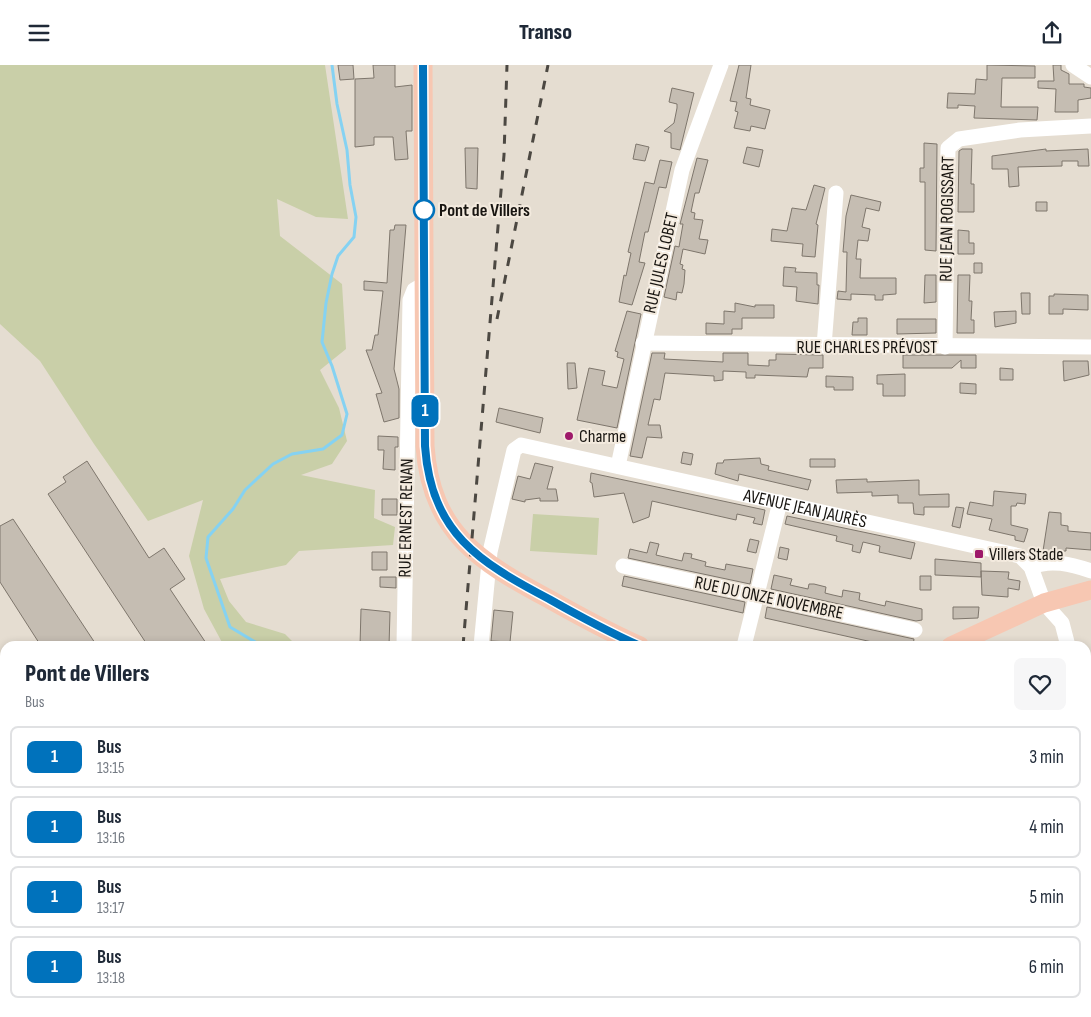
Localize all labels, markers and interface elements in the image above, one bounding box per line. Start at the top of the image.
icon: menu [25,19,53,47]
text: Transo [519,19,572,46]
icon: share [1038,19,1066,47]
street label: RUE JEAN ROGISSART [935,156,959,282]
marker: Pont de Villers [413,199,435,221]
place label: Pont de Villers [439,200,530,221]
street label: RUE JULES LOBET [639,211,683,315]
street label: RUE CHARLES PRÉVOST [797,337,937,358]
line badge: 1 [409,395,441,427]
text: 1 [421,400,429,421]
place label: Charme [579,426,626,447]
marker: Charme [563,430,575,442]
street label: RUE ERNEST RENAN [394,458,418,578]
street label: AVENUE JEAN JAURÈS [741,484,869,532]
place label: Villers Stade [989,544,1063,565]
marker: Villers Stade [973,548,985,560]
street label: RUE DU ONZE NOVEMBRE [693,572,845,624]
button: heart [1014,658,1066,710]
text: Pont de Villers [25,659,150,688]
text: Bus [25,693,45,712]
text: Bus [97,736,122,759]
text: 1 [51,746,58,767]
text: 3 min [1029,746,1064,769]
text: 13:15 [97,759,124,778]
text: Bus [97,806,122,829]
text: 1 [51,816,58,837]
text: 4 min [1029,816,1064,839]
text: 13:16 [97,829,125,848]
text: Bus [97,876,122,899]
text: 1 [51,886,58,907]
text: 5 min [1029,886,1064,909]
text: 13:17 [97,899,124,918]
text: Bus [97,946,122,969]
text: 1 [51,956,58,977]
text: 6 min [1029,956,1064,979]
text: 13:18 [97,969,125,988]

